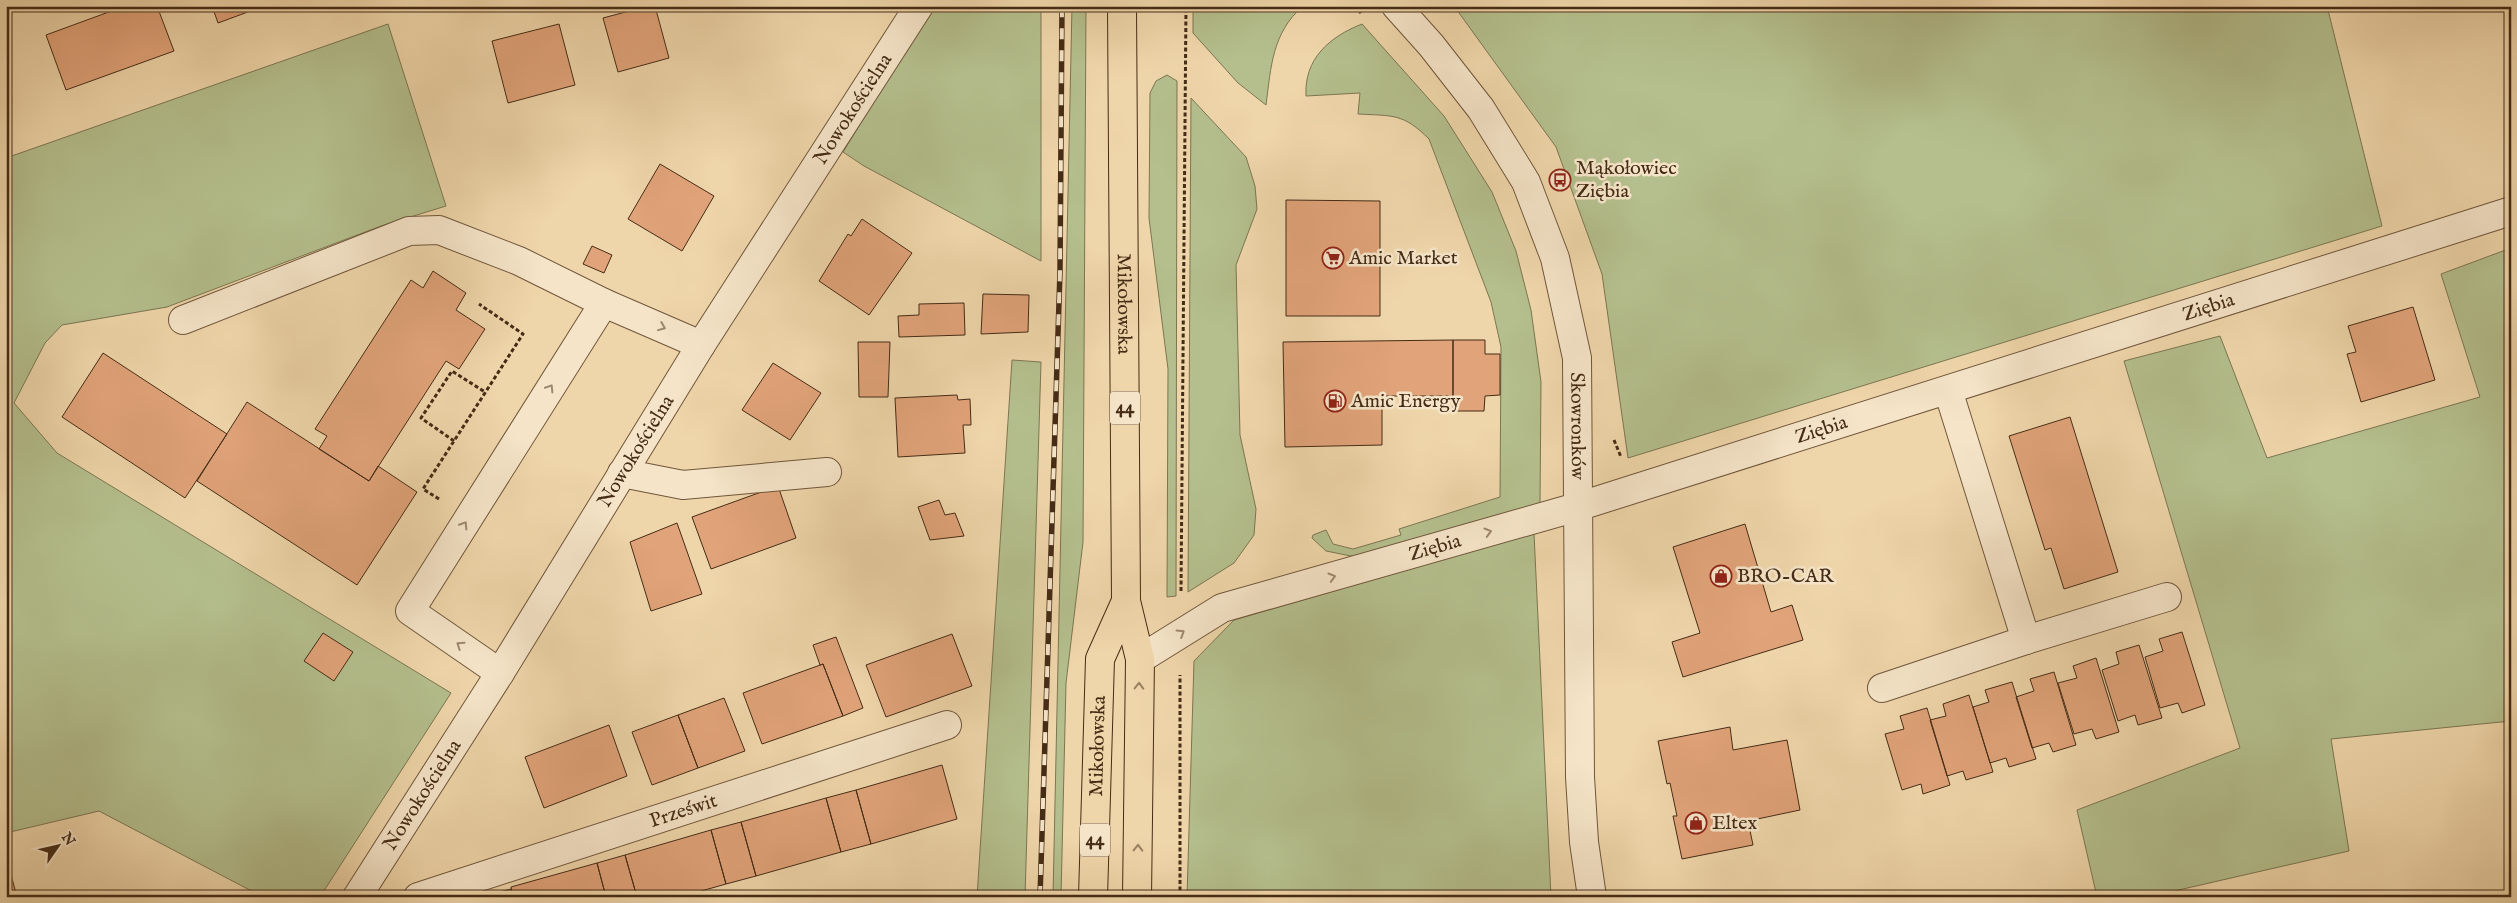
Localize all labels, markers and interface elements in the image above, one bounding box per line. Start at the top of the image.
street label: Nowokościelna [808,48,898,169]
place label: Mąkołowiec Ziębia [1576,156,1677,204]
bus stop icon: Mąkołowiec Ziębia [1548,168,1572,192]
supermarket icon: Amic Market [1321,246,1345,270]
place label: Amic Market [1348,246,1458,271]
street label: Mikołowska [1111,253,1137,355]
street label: Ziębia [2179,287,2238,327]
one-way arrow [657,321,666,331]
street label: Skowronków [1565,372,1590,481]
one-way arrow [544,384,554,393]
fuel station icon: Amic Energy [1323,389,1347,413]
place label: Amic Energy [1350,389,1461,414]
street label: Nowokościelna [592,390,680,512]
road number: 44 [1110,392,1140,424]
street label: Ziębia [1792,410,1851,449]
one-way arrow [457,522,467,531]
one-way arrow [1484,527,1493,538]
street label: Ziębia [1406,528,1464,567]
shop icon: BRO-CAR [1709,564,1733,588]
place label: BRO-CAR [1737,564,1834,589]
one-way arrow [1327,572,1336,582]
one-way arrow [1176,630,1185,640]
one-way arrow [456,642,466,651]
one-way arrow [1134,681,1145,689]
street label: Mikołowska [1083,695,1111,797]
street label: Nowokościelna [377,734,467,855]
street label: Prześwit [646,788,720,833]
shop icon: Eltex [1684,811,1708,835]
place label: Eltex [1712,811,1757,836]
north arrow [32,820,82,870]
road number: 44 [1080,824,1110,856]
text: N [57,828,79,849]
one-way arrow [1133,844,1143,852]

